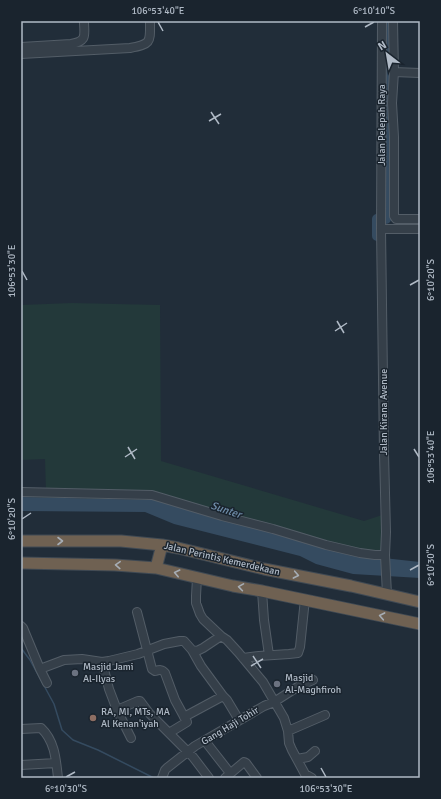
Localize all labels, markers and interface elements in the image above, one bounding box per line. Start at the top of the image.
text: 106°53'40"E [131,5,185,17]
text: 6°10'10"S [353,5,396,17]
north arrow [367,34,407,74]
text: N [375,38,389,53]
street label: Jalan Pelepah Raya [376,84,388,166]
text: 106°53'30"E [6,244,18,298]
text: 6°10'20"S [425,258,437,301]
street label: Jalan Kirana Avenue [378,369,390,455]
text: 106°53'40"E [425,430,437,484]
text: 6°10'20"S [6,497,18,540]
water label: Sunter [209,499,245,522]
one-way arrow [57,537,63,545]
street label: Jalan Perintis Kemerdekaan [163,540,281,578]
text: 6°10'30"S [425,543,437,586]
one-way arrow [115,560,121,569]
one-way arrow [174,570,180,578]
one-way arrow [292,571,299,579]
one-way arrow [238,583,244,592]
one-way arrow [379,612,385,621]
place label: Masjid Jami Al-Ilyas [83,661,134,685]
marker: Masjid Jami Al-Ilyas [70,668,80,678]
place label: Masjid Al-Maghfiroh [285,672,341,696]
marker: Masjid Al-Maghfiroh [272,679,282,689]
street label: Gang Haji Tohir [199,704,261,748]
place label: RA, MI, MTs, MA Al Kenan'iyah [101,706,170,730]
marker: RA, MI, MTs, MA Al Kenan'iyah [88,713,98,723]
text: 6°10'30"S [45,783,88,795]
text: 106°53'30"E [299,783,353,795]

